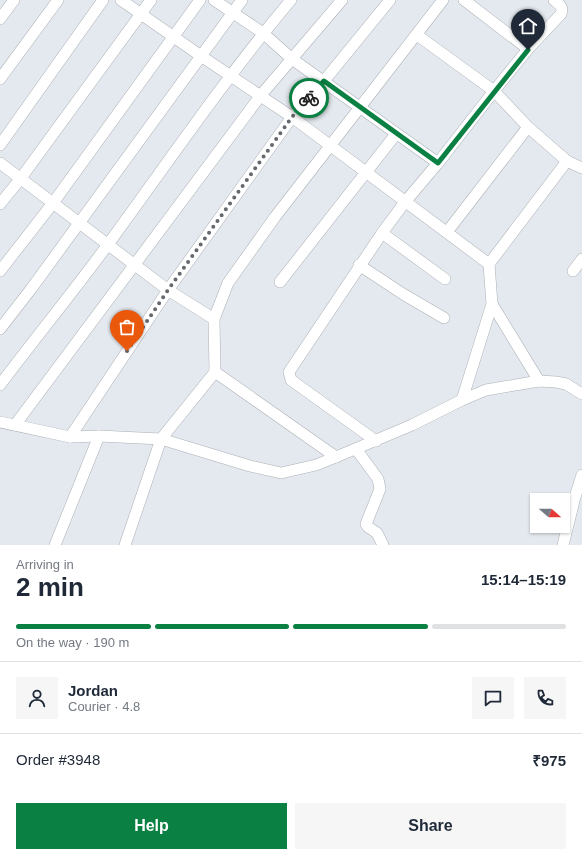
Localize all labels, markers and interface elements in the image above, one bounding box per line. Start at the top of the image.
pin [511,9,545,50]
icon: home [517,15,539,37]
courier [289,78,329,118]
icon: bike [298,87,320,109]
pin [110,310,144,351]
icon: bag [116,316,138,338]
north arrow [530,493,570,533]
map controls [530,493,570,533]
text: Arriving in [16,557,74,572]
text: 15:14–15:19 [481,571,566,588]
text: 2 min [16,572,84,602]
text: On the way · 190 m [16,635,129,650]
button: person [16,677,58,719]
button: chat [472,677,514,719]
button: phone [524,677,566,719]
text: Jordan [68,682,118,699]
text: Courier · 4.8 [68,699,140,714]
text: Order #3948 [16,751,100,768]
text: ₹975 [532,752,566,769]
button: Help [16,803,287,849]
button: Share [295,803,566,849]

